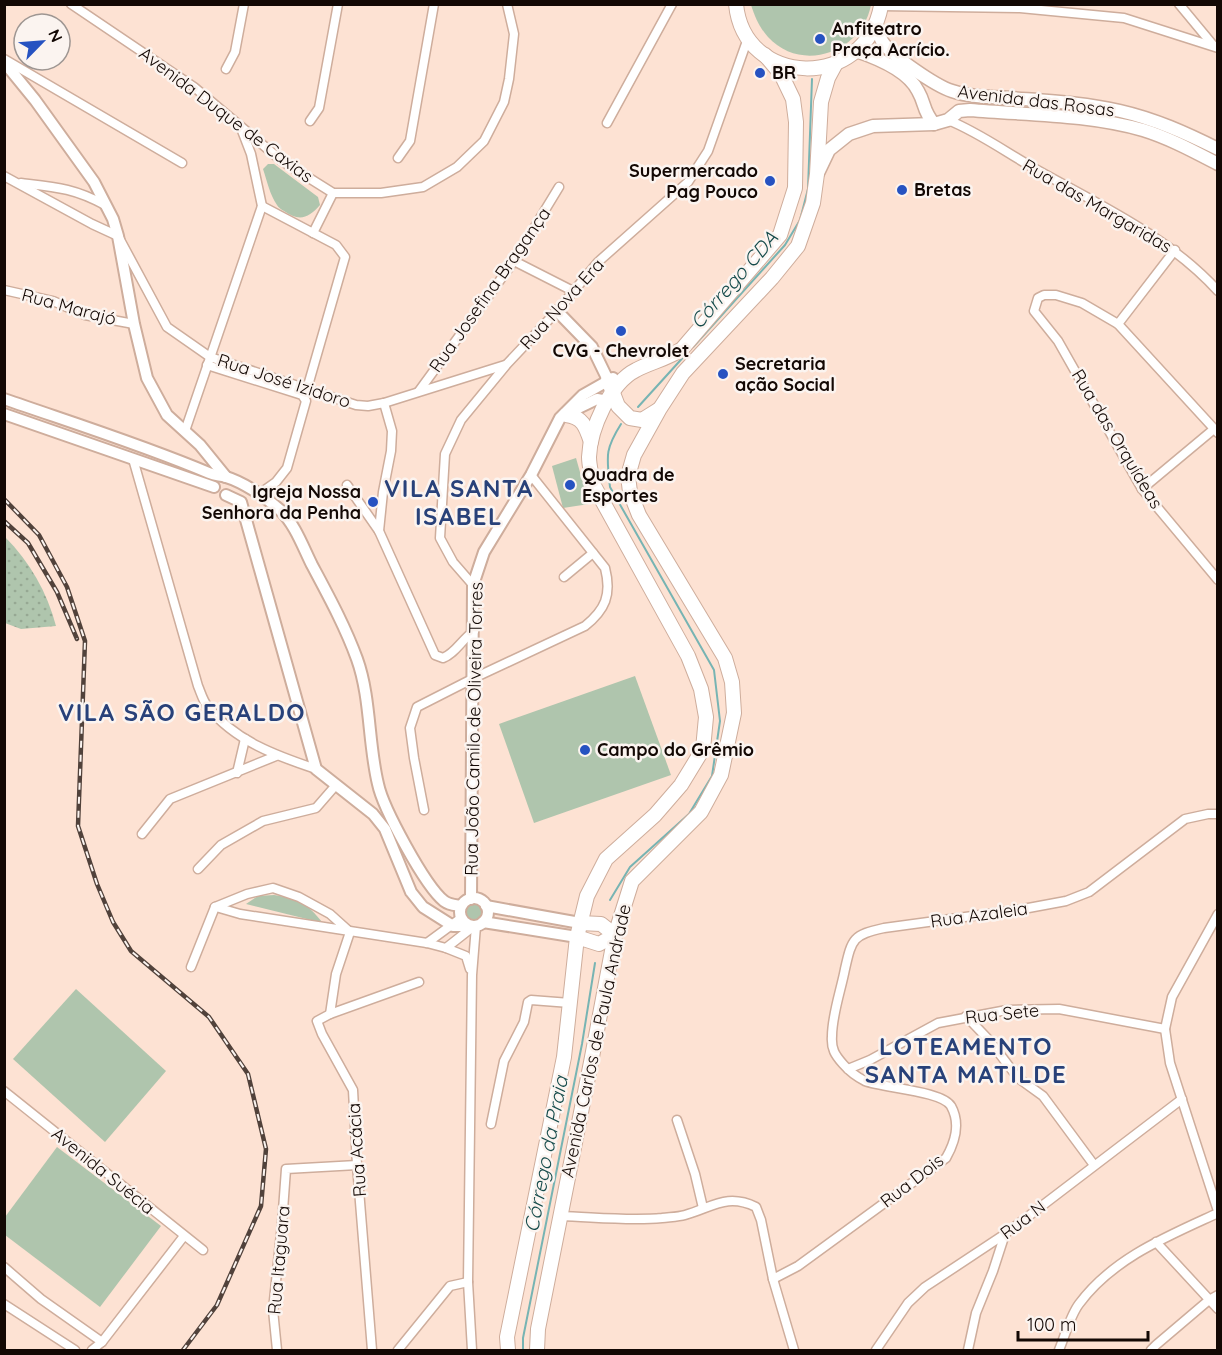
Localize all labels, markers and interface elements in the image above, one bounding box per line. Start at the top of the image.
north arrow [12,12,72,72]
place label: Anfiteatro Praça Acrício. [832,17,950,61]
text: N [44,26,67,45]
marker: Anfiteatro Praça Acrício. [813,32,827,46]
street label: Avenida Duque de Caxias [135,42,318,187]
place label: BR [772,61,796,84]
marker: BR [753,66,767,80]
street label: Avenida das Rosas [956,79,1116,122]
street label: Rua das Margaridas [1018,153,1176,258]
place label: Supermercado Pag Pouco [629,159,758,203]
marker: Supermercado Pag Pouco [763,174,777,188]
place label: Bretas [914,178,971,201]
marker: Bretas [895,183,909,197]
street label: Rua Josefina Bragança [424,203,555,377]
water label: Córrego CDA [684,226,783,334]
street label: Rua Nova Era [515,253,609,354]
street label: Rua Marajó [19,283,119,330]
marker: CVG - Chevrolet [614,324,628,338]
place label: CVG - Chevrolet [553,339,689,362]
street label: Rua José Izidoro [215,348,354,413]
place label: Secretaria ação Social [735,352,835,396]
street label: Rua das Orquídeas [1067,365,1168,513]
marker: Secretaria ação Social [716,367,730,381]
place label: Quadra de Esportes [582,463,675,507]
district label: VILA SANTA ISABEL [384,473,534,531]
marker: Quadra de Esportes [563,478,577,492]
place label: Igreja Nossa Senhora da Penha [202,480,361,524]
marker: Igreja Nossa Senhora da Penha [366,495,380,509]
street label: Rua João Camilo de Oliveira Torres [459,582,488,876]
district label: VILA SÃO GERALDO [58,697,306,727]
place label: Campo do Grêmio [597,738,754,761]
marker: Campo do Grêmio [578,743,592,757]
street label: Rua Azaleia [929,896,1029,933]
street label: Avenida Carlos de Paula Andrade [555,902,636,1180]
street label: Rua Sete [964,998,1040,1029]
district label: LOTEAMENTO SANTA MATILDE [865,1031,1067,1089]
water label: Córrego da Praia [518,1072,573,1234]
street label: Rua Acácia [342,1102,371,1198]
street label: Avenida Suécia [47,1122,160,1219]
street label: Rua Dois [875,1149,948,1213]
street label: Rua N [995,1195,1050,1244]
street label: Rua Itaguara [262,1204,295,1315]
scale bar [1018,1304,1148,1342]
text: 100 m [1027,1313,1076,1336]

